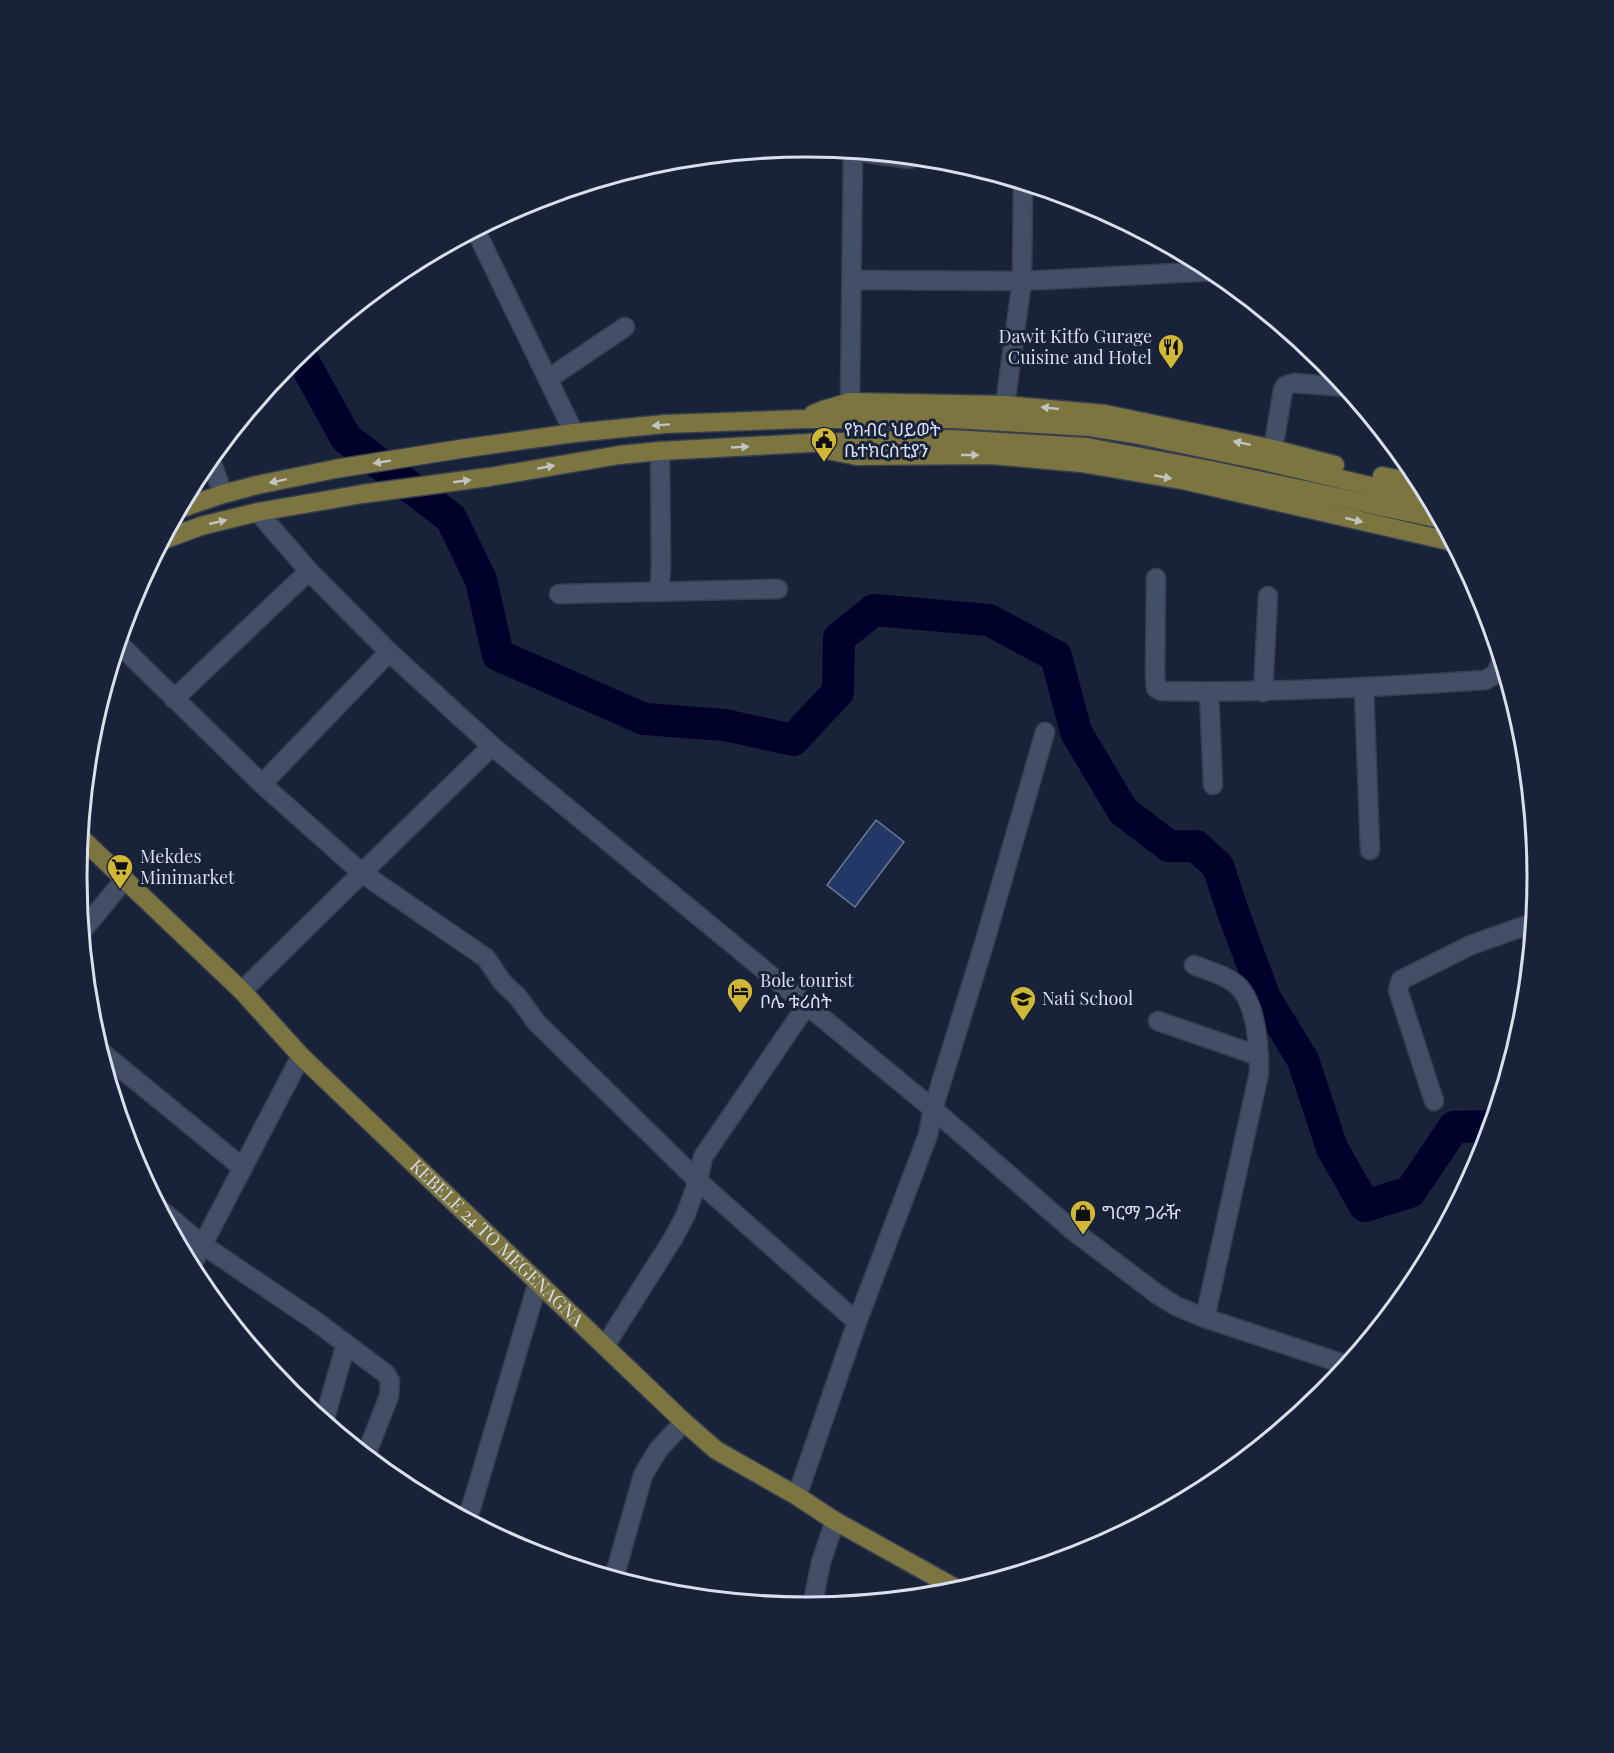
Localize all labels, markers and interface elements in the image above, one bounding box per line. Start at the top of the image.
place label: Dawit Kitfo Gurage Cuisine and Hotel [999,324,1152,369]
restaurant icon: Dawit Kitfo Gurage Cuisine and Hotel [1156,332,1186,370]
one-way arrow [1041,403,1060,413]
place label: የክብር ህይወት ቤተክርስቲያን [844,417,941,462]
one-way arrow [651,420,670,429]
public building icon: የክብር ህይወት ቤተክርስቲያን [809,425,839,463]
one-way arrow [1232,438,1251,447]
one-way arrow [730,442,749,451]
one-way arrow [960,451,979,460]
one-way arrow [372,457,391,466]
one-way arrow [537,462,556,471]
one-way arrow [1154,473,1173,482]
one-way arrow [452,476,471,485]
one-way arrow [268,477,287,486]
one-way arrow [1344,515,1363,525]
one-way arrow [209,516,227,526]
place label: Mekdes Minimarket [140,844,235,889]
supermarket icon: Mekdes Minimarket [105,852,135,890]
place label: Bole tourist ቦሌ ቱሪስት [760,968,854,1013]
hotel icon: Bole tourist ቦሌ ቱሪስት [725,976,755,1014]
school or university icon: Nati School [1008,984,1038,1022]
place label: Nati School [1042,986,1133,1010]
street label: KEBELE 24 TO MEGENAGNA [405,1153,590,1332]
shop icon: ግርማ ጋራዥ [1068,1198,1098,1236]
place label: ግርማ ጋራዥ [1102,1200,1181,1224]

